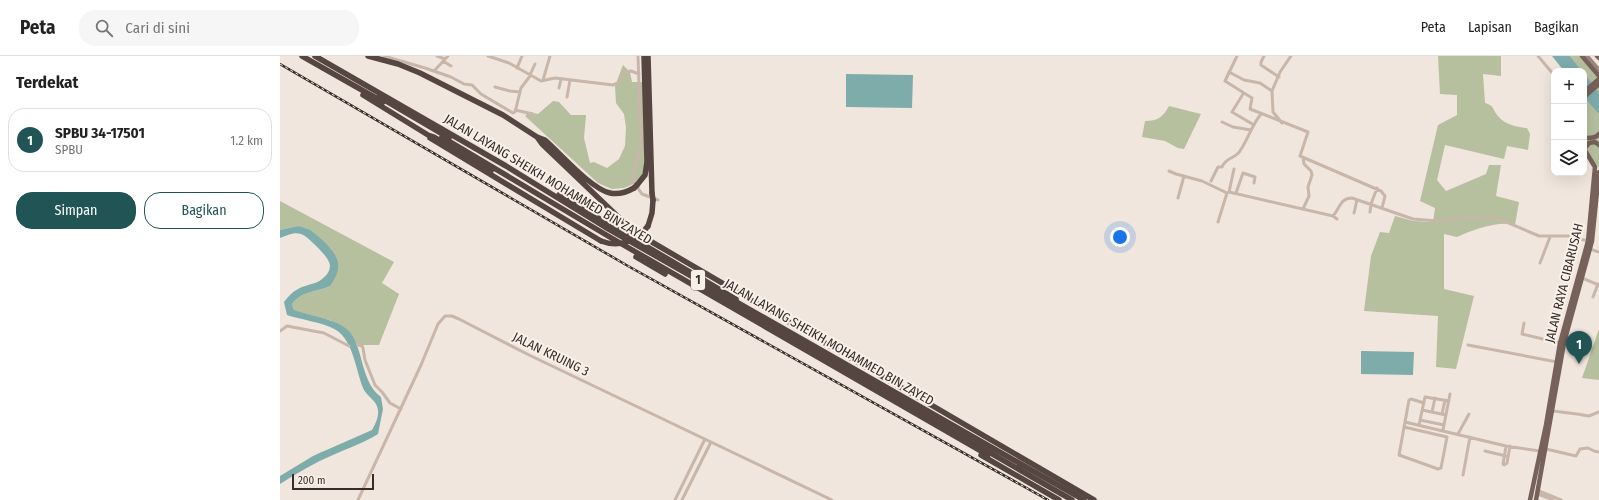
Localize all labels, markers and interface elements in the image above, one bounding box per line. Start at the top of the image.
search box [79,10,359,46]
text: Peta [20,16,55,39]
icon: search [93,17,115,39]
text: Cari di sini [125,19,190,37]
text: Peta [1421,19,1446,36]
text: Lapisan [1468,19,1512,36]
text: Bagikan [1534,19,1579,36]
map controls [1551,68,1587,176]
button: + [1551,68,1587,104]
text: Terdekat [16,72,78,93]
button: − [1551,104,1587,140]
street label: JALAN LAYANG SHEIKH MOHAMMED BIN ZAYED [441,111,655,247]
text: SPBU 34-17501 [55,124,145,142]
text: 1 [27,133,33,148]
text: 1.2 km [230,133,263,148]
button: layers [1551,140,1587,176]
text: SPBU [55,142,83,157]
button: Simpan [16,192,136,229]
button: Bagikan [144,192,264,229]
street label: JALAN RAYA CIBARUSAH [1542,222,1586,344]
your location [1110,227,1130,247]
road number: 1 [691,270,705,290]
street label: JALAN LAYANG SHEIKH MOHAMMED BIN ZAYED [721,276,937,408]
street label: JALAN KRUING 3 [510,329,592,379]
pin: 1 [1566,331,1592,364]
scale bar [292,472,374,491]
text: 200 m [298,474,325,487]

